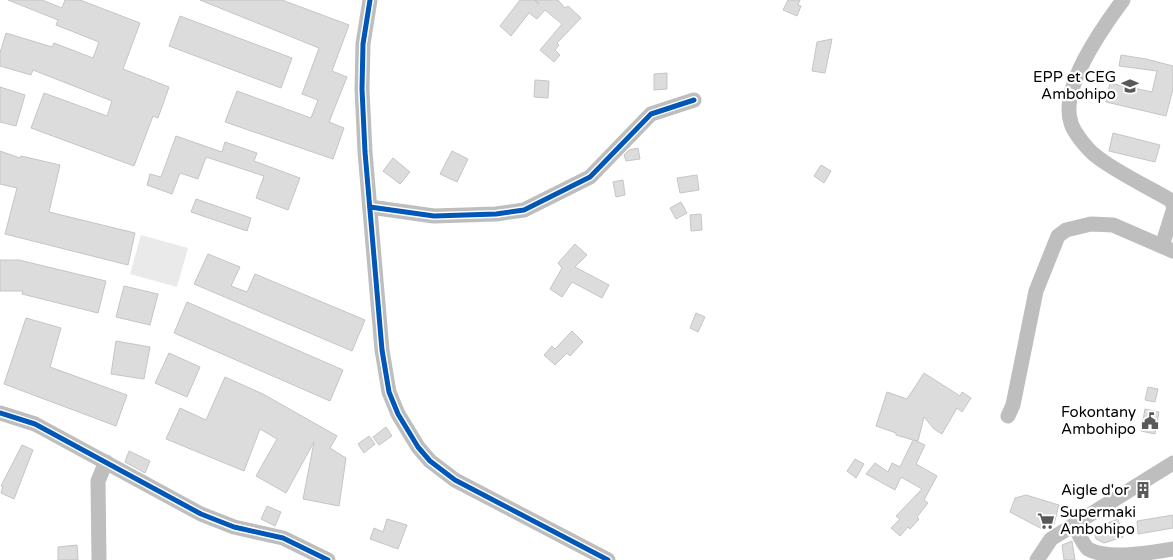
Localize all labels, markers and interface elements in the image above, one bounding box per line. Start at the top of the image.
place label: EPP et CEG Ambohipo [1033,68,1116,103]
school or university icon: EPP et CEG Ambohipo [1120,76,1140,96]
place label: Fokontany Ambohipo [1061,403,1136,438]
public building icon: Fokontany Ambohipo [1140,411,1160,431]
building icon: Aigle d'or [1133,480,1153,500]
place label: Aigle d'or [1061,481,1129,499]
place label: Supermaki Ambohipo [1060,503,1136,538]
supermarket icon: Supermaki Ambohipo [1036,511,1056,531]

